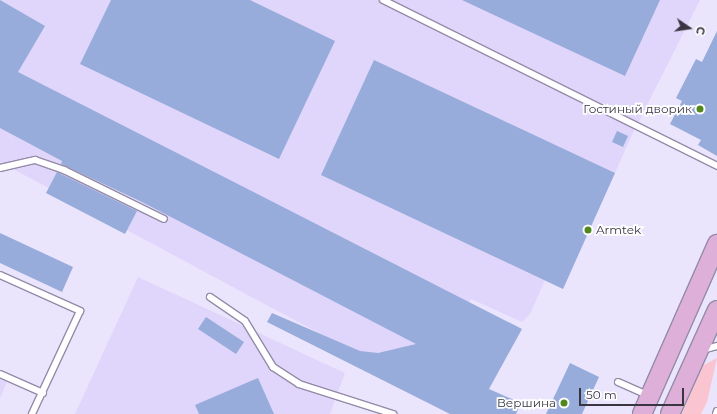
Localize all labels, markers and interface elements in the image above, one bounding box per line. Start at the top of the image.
north arrow [669,8,709,48]
text: С [693,25,708,36]
place label: Гостиный дворик [583,102,692,116]
marker: Гостиный дворик [695,104,705,114]
place label: Armtek [596,223,641,237]
marker: Armtek [583,225,593,235]
scale bar [581,380,686,406]
text: 50 m [586,387,617,402]
place label: Вершина [497,396,556,410]
marker: Вершина [559,398,569,408]

